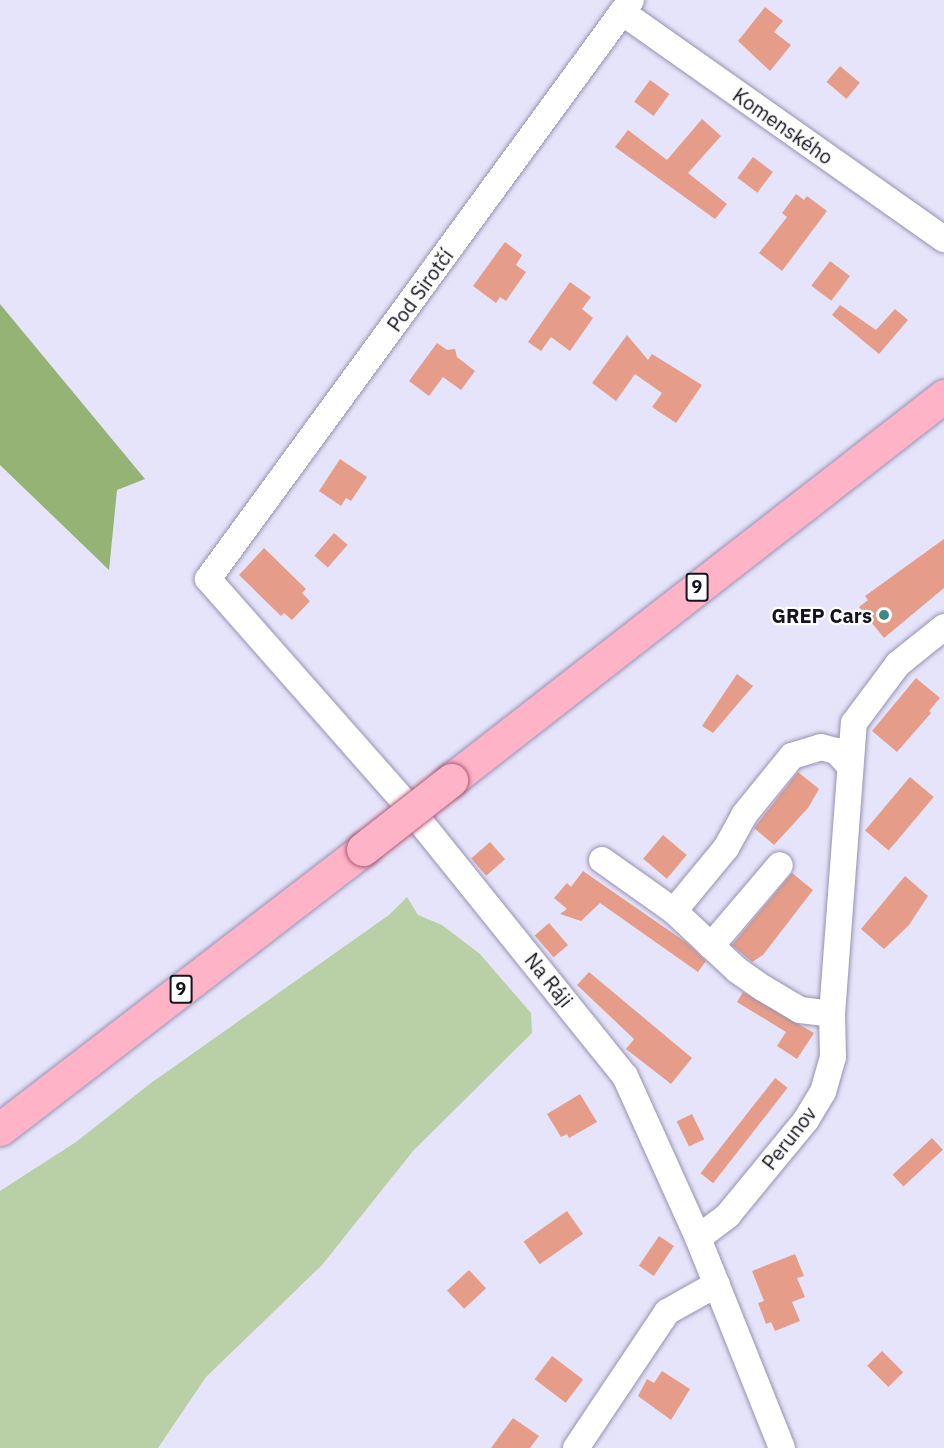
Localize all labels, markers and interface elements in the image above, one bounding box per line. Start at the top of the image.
street label: Komenského [728,83,838,169]
street label: Pod Sirotčí [382,244,458,336]
road number: 9 [685,572,709,602]
place label: GREP Cars [772,603,872,627]
marker: GREP Cars [877,608,891,622]
street label: Na Ráji [520,948,578,1012]
road number: 9 [169,974,193,1004]
street label: Perunov [757,1102,821,1174]

